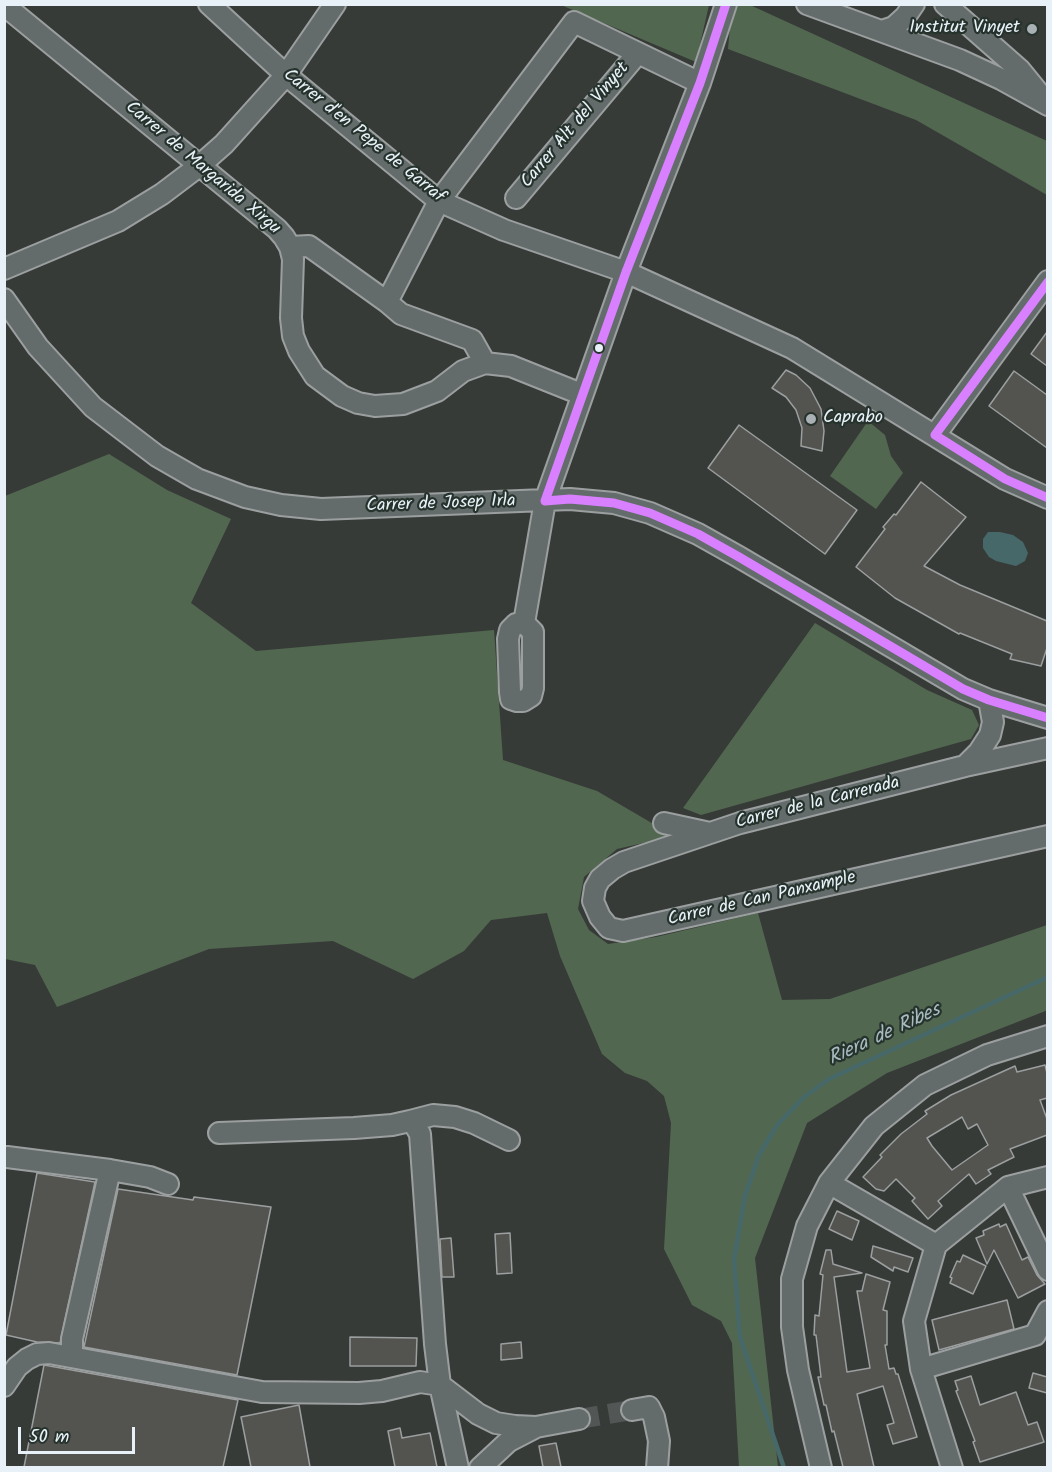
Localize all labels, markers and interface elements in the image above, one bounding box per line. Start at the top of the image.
place label: Institut Vinyet [909,18,1020,40]
marker: Institut Vinyet [1025,22,1039,36]
street label: Carrer Alt del Vinyet [517,59,635,193]
street label: Carrer d'en Pepe de Garraf [278,65,448,209]
street label: Carrer de Margarida Xirgu [120,98,284,240]
unlabelled marker [593,342,605,354]
place label: Caprabo [823,408,883,430]
marker: Caprabo [804,412,818,426]
street label: Carrer de Josep Irla [366,492,516,518]
street label: Carrer de la Carrerada [734,773,902,835]
street label: Carrer de Can Panxample [666,868,858,932]
water label: Riera de Ribes [825,1000,945,1072]
scale bar [21,1415,138,1453]
text: 50 m [29,1423,69,1452]

